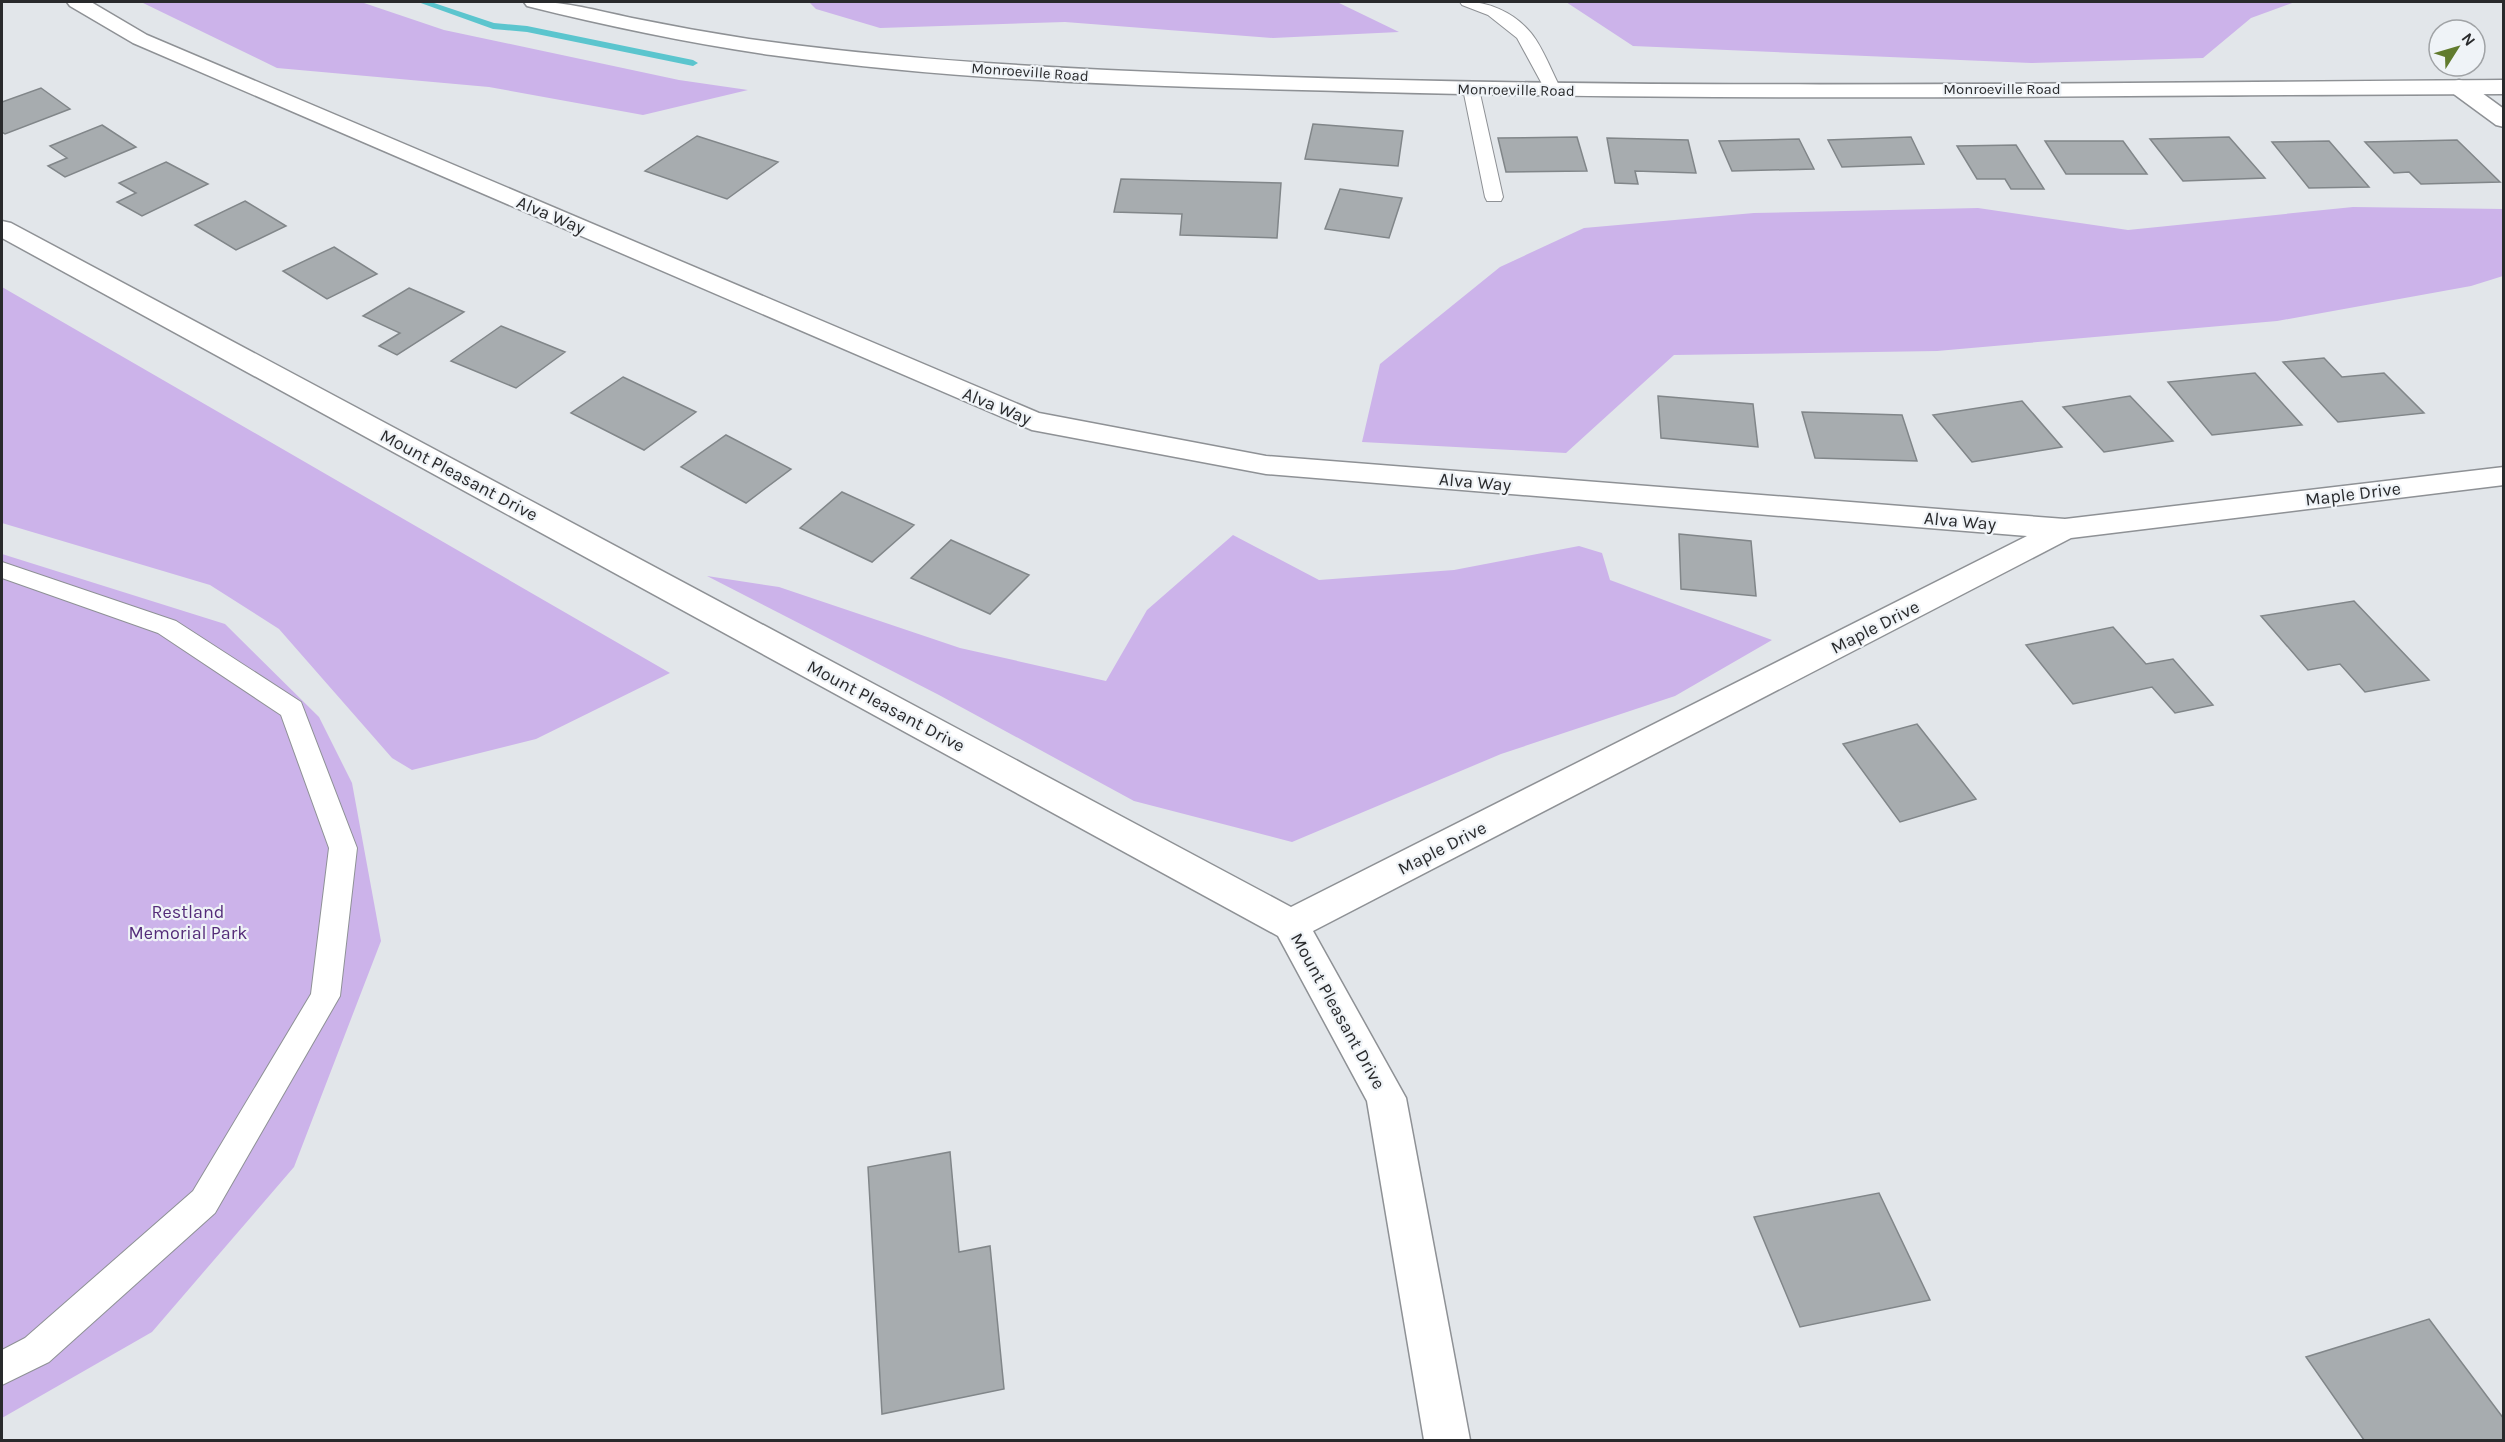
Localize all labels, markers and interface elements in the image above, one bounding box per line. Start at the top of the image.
north arrow [2427,18,2487,78]
text: N [2458,29,2480,50]
street label: Monroeville Road [971,59,1089,85]
street label: Monroeville Road [1457,80,1575,100]
street label: Monroeville Road [1943,80,2061,98]
street label: Alva Way [513,191,589,240]
street label: Alva Way [959,382,1035,430]
street label: Mount Pleasant Drive [376,424,542,526]
street label: Alva Way [1438,468,1513,496]
street label: Maple Drive [2304,477,2402,511]
street label: Alva Way [1923,507,1998,535]
street label: Maple Drive [1827,595,1923,659]
street label: Mount Pleasant Drive [803,655,969,757]
street label: Maple Drive [1394,816,1490,880]
park label: Restland Memorial Park [129,901,247,944]
street label: Mount Pleasant Drive [1286,929,1390,1093]

